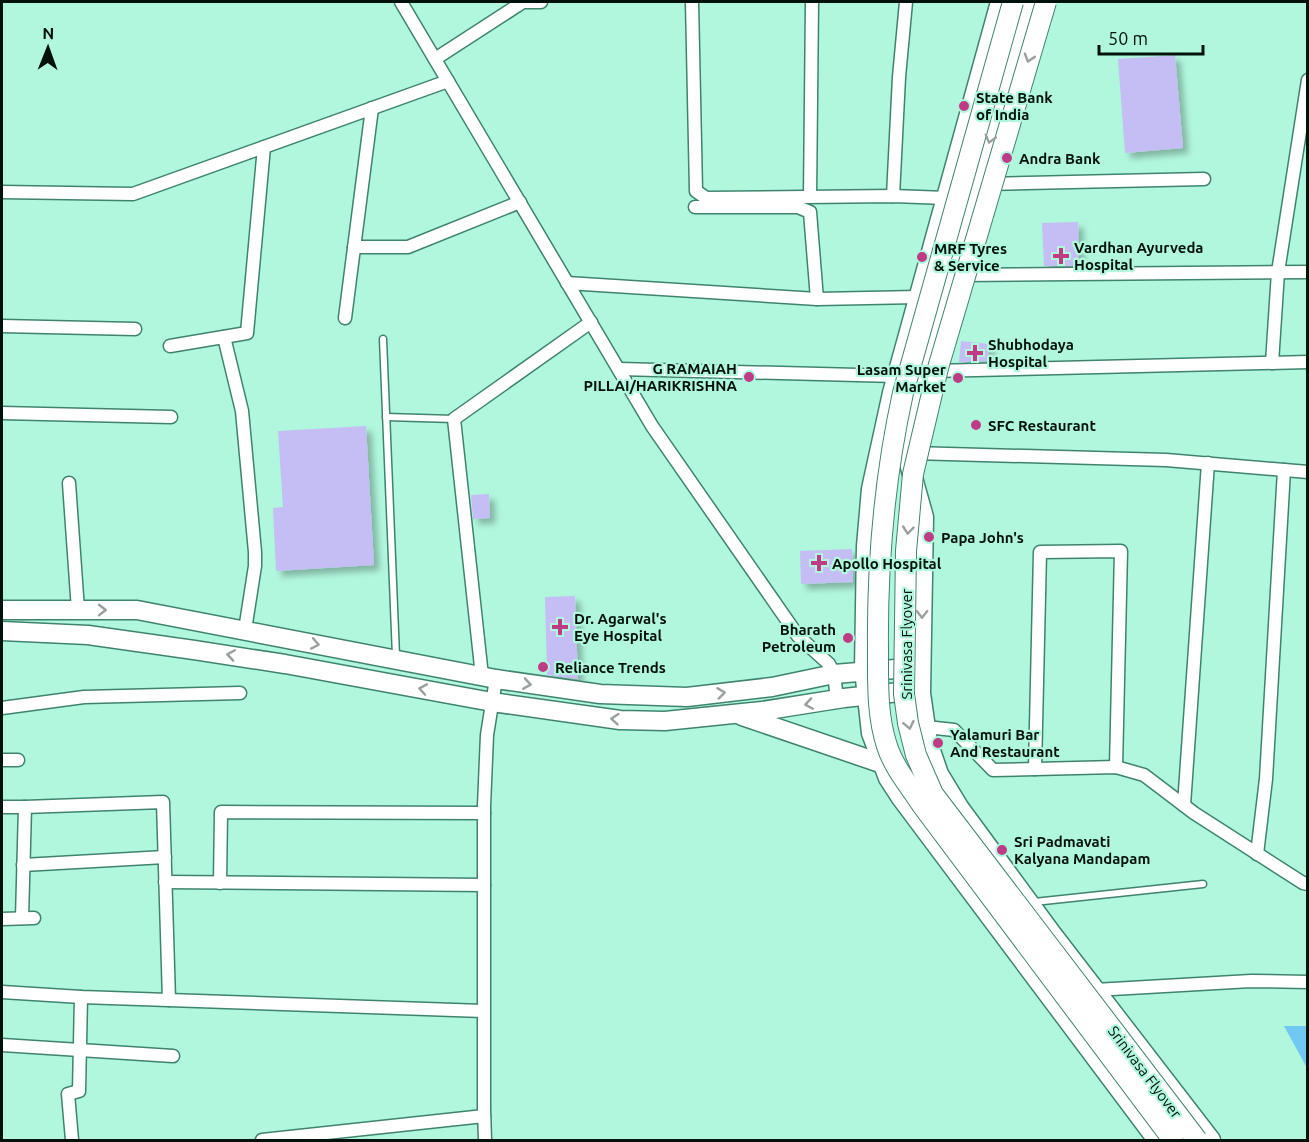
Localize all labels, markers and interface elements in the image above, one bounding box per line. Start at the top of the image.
north arrow [18,18,78,78]
scale bar [1099,18,1202,56]
text: N [42,24,54,42]
text: 50 m [1108,28,1148,48]
one-way arrow [1024,52,1036,63]
place label: State Bank of India [976,89,1053,123]
marker: State Bank of India [957,99,971,113]
one-way arrow [985,134,998,144]
place label: Andra Bank [1019,150,1101,167]
marker: Andra Bank [1000,151,1014,165]
place label: Vardhan Ayurveda Hospital [1074,239,1204,273]
place label: MRF Tyres & Service [934,240,1007,274]
marker: Vardhan Ayurveda Hospital [1052,247,1070,265]
marker: MRF Tyres & Service [915,250,929,264]
place label: Shubhodaya Hospital [988,336,1074,370]
marker: Shubhodaya Hospital [966,344,984,362]
place label: G RAMAIAH PILLAI/HARIKRISHNA [583,360,737,394]
place label: Lasam Super Market [857,361,947,395]
marker: G RAMAIAH PILLAI/HARIKRISHNA [742,370,756,384]
marker: Lasam Super Market [951,371,965,385]
place label: SFC Restaurant [988,417,1096,434]
marker: SFC Restaurant [969,418,983,432]
one-way arrow [902,526,915,535]
place label: Papa John's [941,529,1024,546]
marker: Papa John's [922,530,936,544]
marker: Apollo Hospital [810,554,828,572]
place label: Apollo Hospital [832,555,942,572]
street label: Srinivasa Flyover [898,588,915,700]
one-way arrow [97,604,106,616]
one-way arrow [916,609,928,618]
place label: Dr. Agarwal's Eye Hospital [574,610,667,644]
marker: Dr. Agarwal's Eye Hospital [551,618,569,636]
place label: Bharath Petroleum [762,621,836,655]
marker: Bharath Petroleum [841,631,855,645]
one-way arrow [310,637,320,650]
one-way arrow [226,650,235,662]
place label: Reliance Trends [555,659,666,676]
marker: Reliance Trends [536,660,550,674]
one-way arrow [522,678,532,690]
one-way arrow [418,683,428,696]
one-way arrow [716,687,726,700]
one-way arrow [805,697,814,709]
one-way arrow [611,713,620,726]
one-way arrow [902,719,915,729]
place label: Yalamuri Bar And Restaurant [950,726,1060,760]
marker: Yalamuri Bar And Restaurant [931,736,945,750]
place label: Sri Padmavati Kalyana Mandapam [1014,833,1150,867]
marker: Sri Padmavati Kalyana Mandapam [995,843,1009,857]
street label: Srinivasa Flyover [1105,1023,1185,1122]

